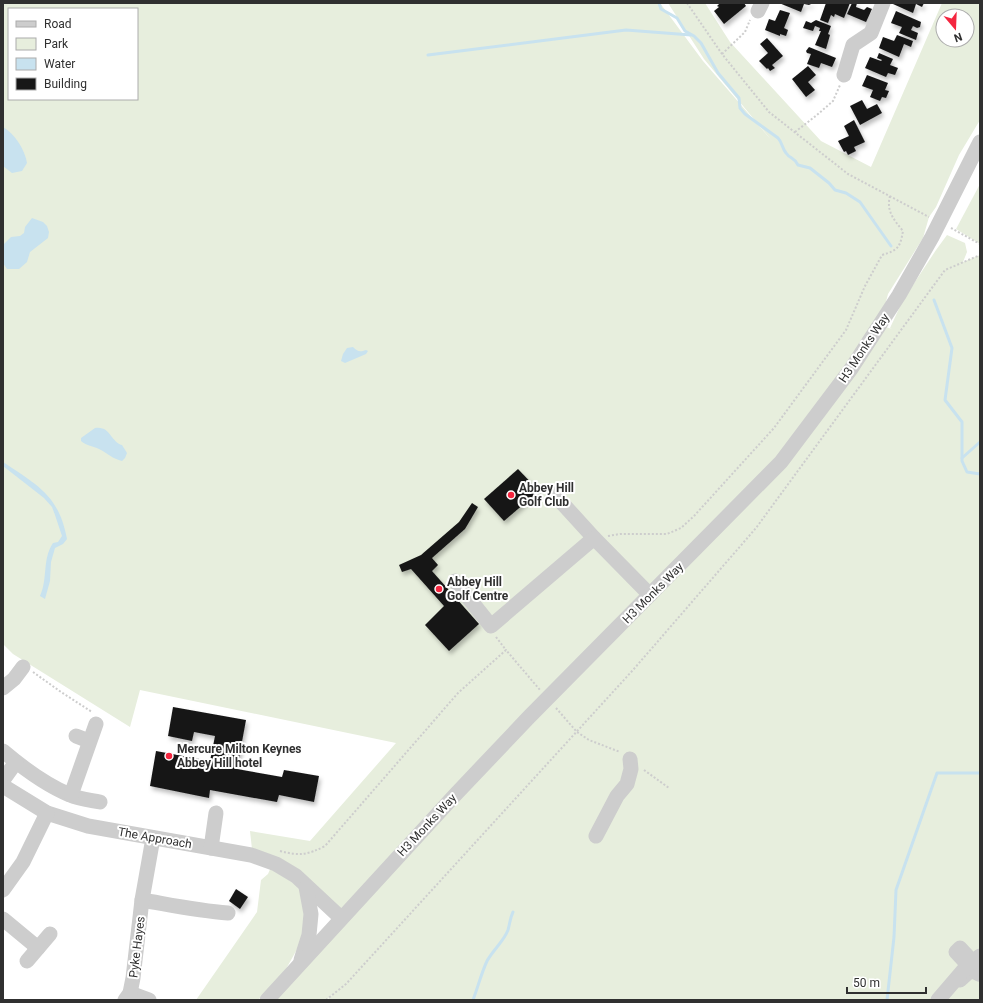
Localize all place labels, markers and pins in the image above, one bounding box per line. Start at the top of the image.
place label: Abbey Hill Golf Club [519,481,574,509]
marker: Abbey Hill Golf Club [506,490,516,500]
place label: Abbey Hill Golf Centre [447,575,509,603]
marker: Abbey Hill Golf Centre [434,584,444,594]
place label: Mercure Milton Keynes Abbey Hill hotel [177,742,302,770]
marker: Mercure Milton Keynes Abbey Hill hotel [164,751,174,761]

